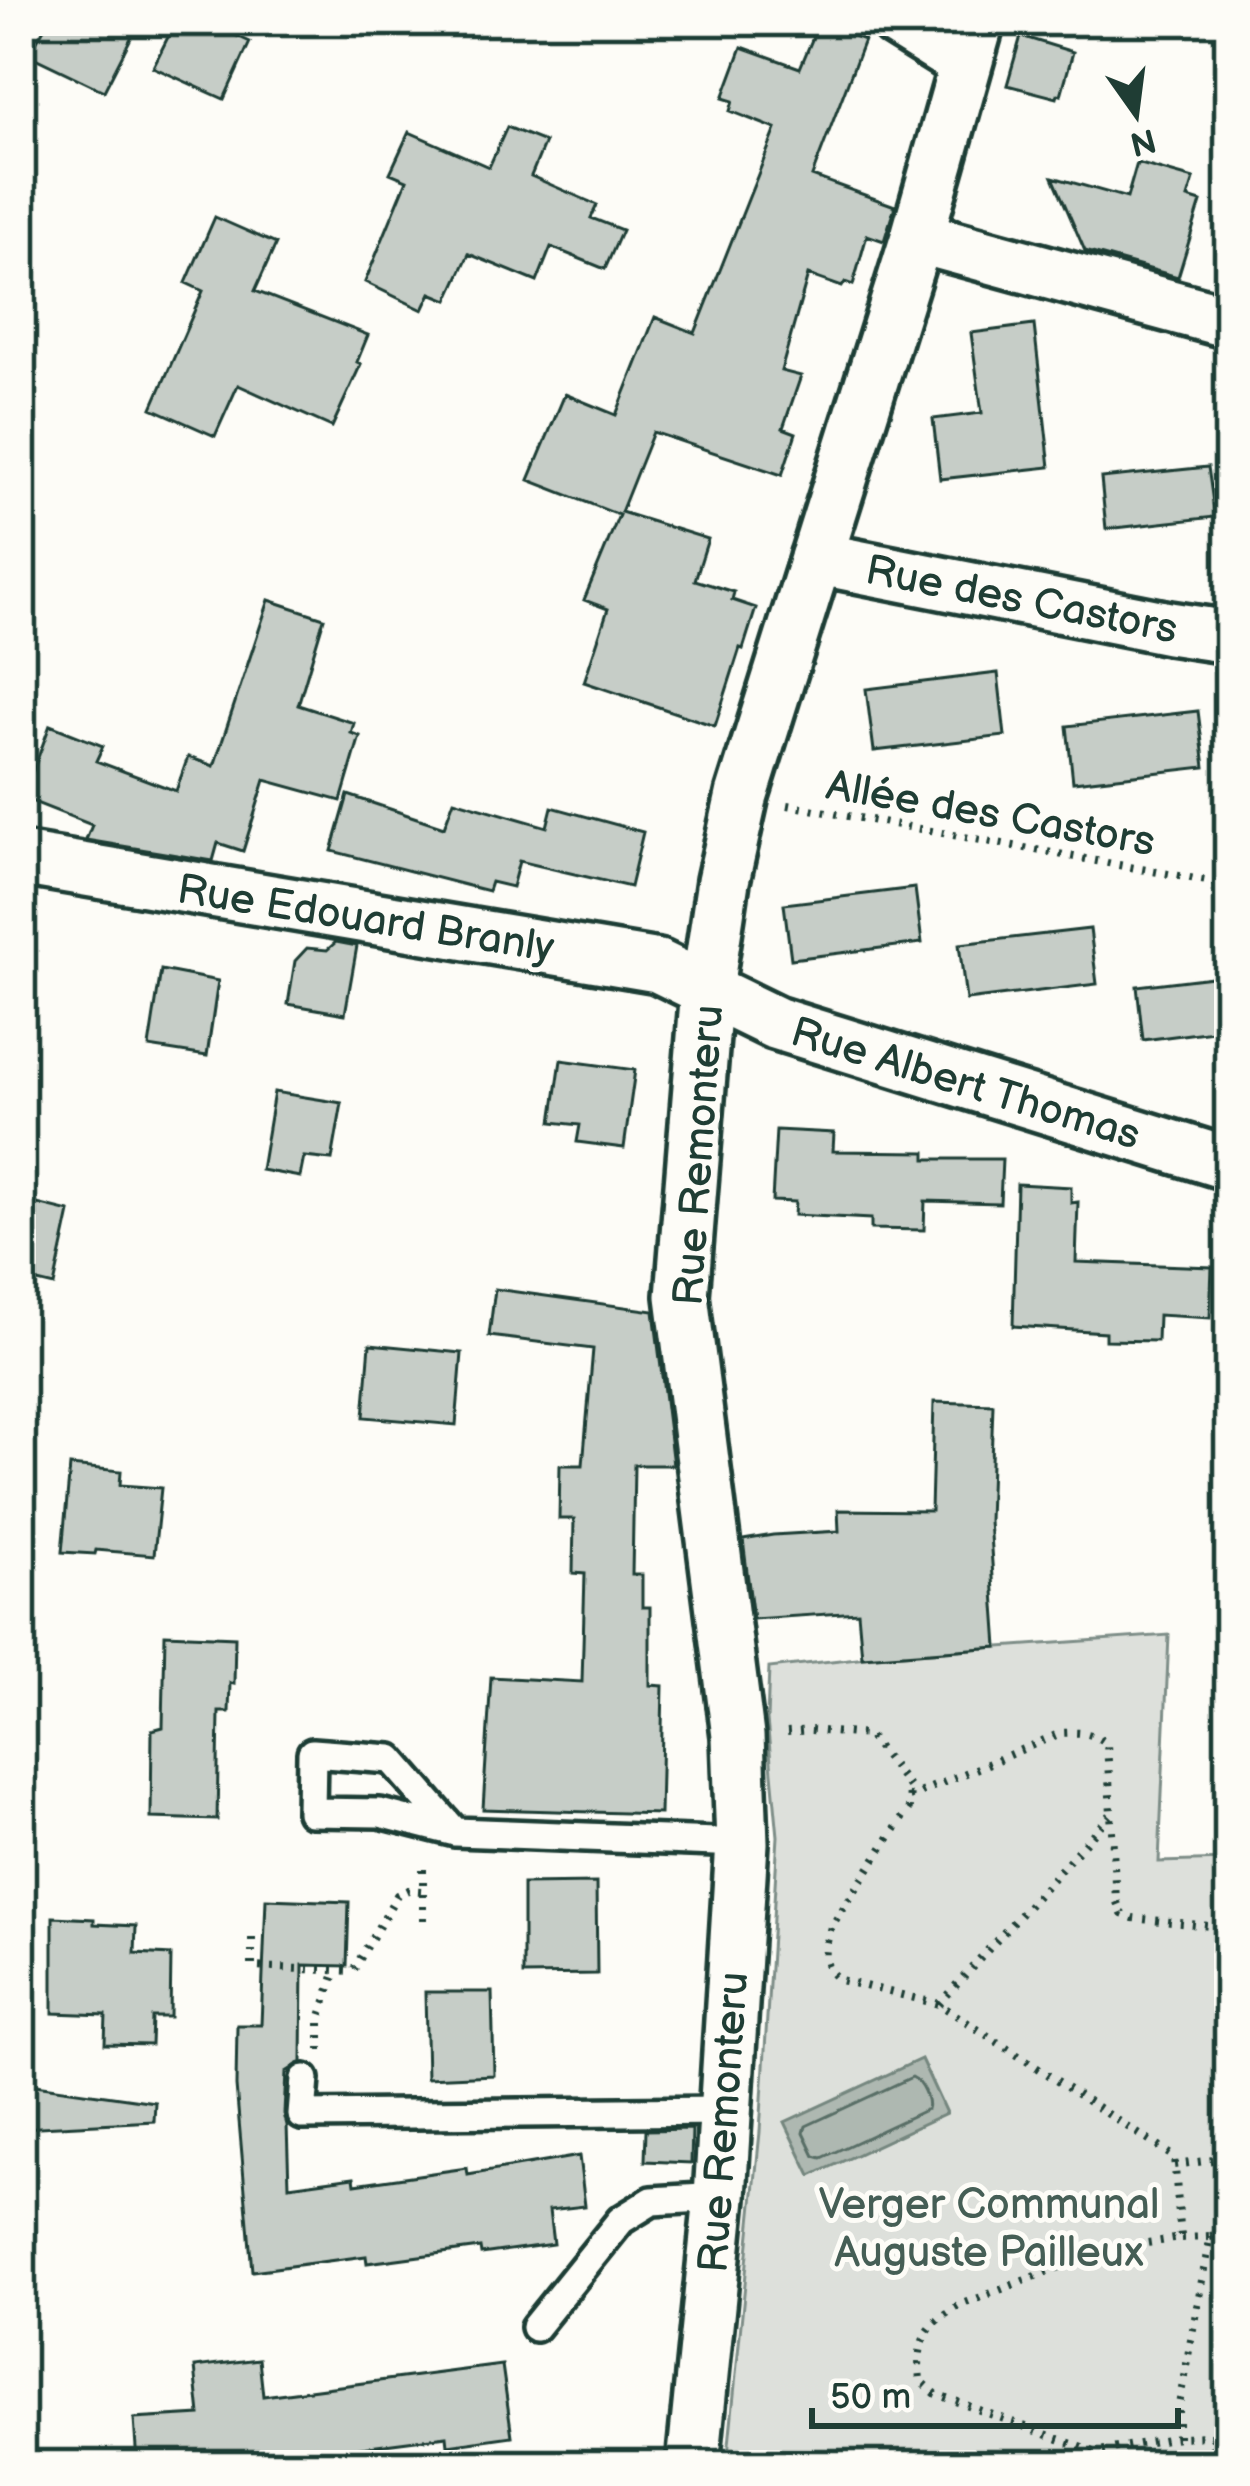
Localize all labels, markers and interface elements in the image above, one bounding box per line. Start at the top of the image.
north arrow [1076,54,1196,174]
text: N [1126,119,1160,164]
street label: Rue des Castors [861,545,1182,656]
street label: Allée des Castors [822,760,1159,868]
street label: Rue Edouard Branly [174,865,558,974]
street label: Rue Remonteru [664,1003,735,1307]
street label: Rue Albert Thomas [785,1007,1146,1162]
street label: Rue Remonteru [689,1970,760,2274]
park label: Verger Communal Auguste Pailleux [819,2180,1159,2279]
scale bar [812,2354,1178,2428]
text: 50 m [830,2376,911,2419]

